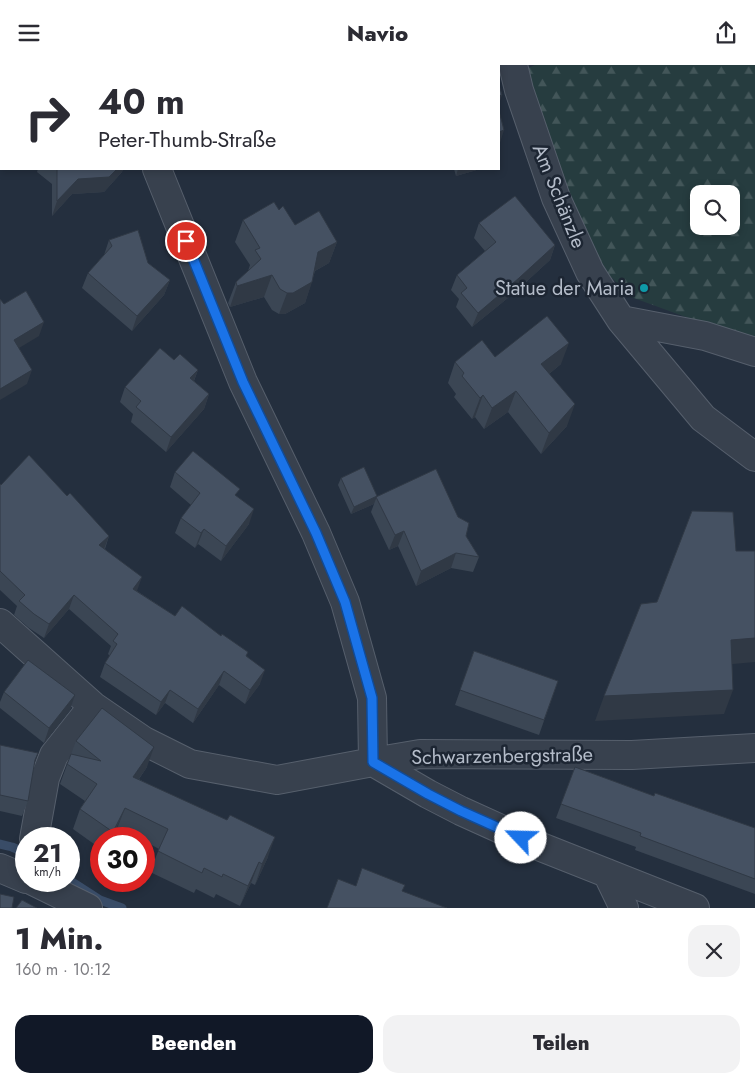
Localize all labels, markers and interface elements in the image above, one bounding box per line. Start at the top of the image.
text: Navio [347,17,408,49]
icon: menu [15,19,43,47]
icon: share [712,19,740,47]
text: 40 m [98,77,185,127]
icon: right [15,85,80,150]
text: Peter-Thumb-Straße [98,123,276,155]
street label: Am Schänzle [525,140,593,252]
map controls [690,185,740,235]
button: search [690,185,740,235]
pin [165,220,207,262]
icon: arrive [172,227,200,255]
place label: Statue der Maria [495,274,634,303]
marker: Statue der Maria [638,282,650,294]
street label: Schwarzenbergstraße [411,740,593,772]
position arrow [494,811,546,863]
speed limit sign: 30 [90,827,155,892]
text: 21 [33,835,62,871]
text: km/h [34,863,61,881]
text: 1 Min. [15,917,103,960]
button: close [688,925,740,977]
text: 160 m · 10:12 [15,958,111,981]
button: Beenden [15,1015,373,1073]
button: Teilen [383,1015,740,1073]

